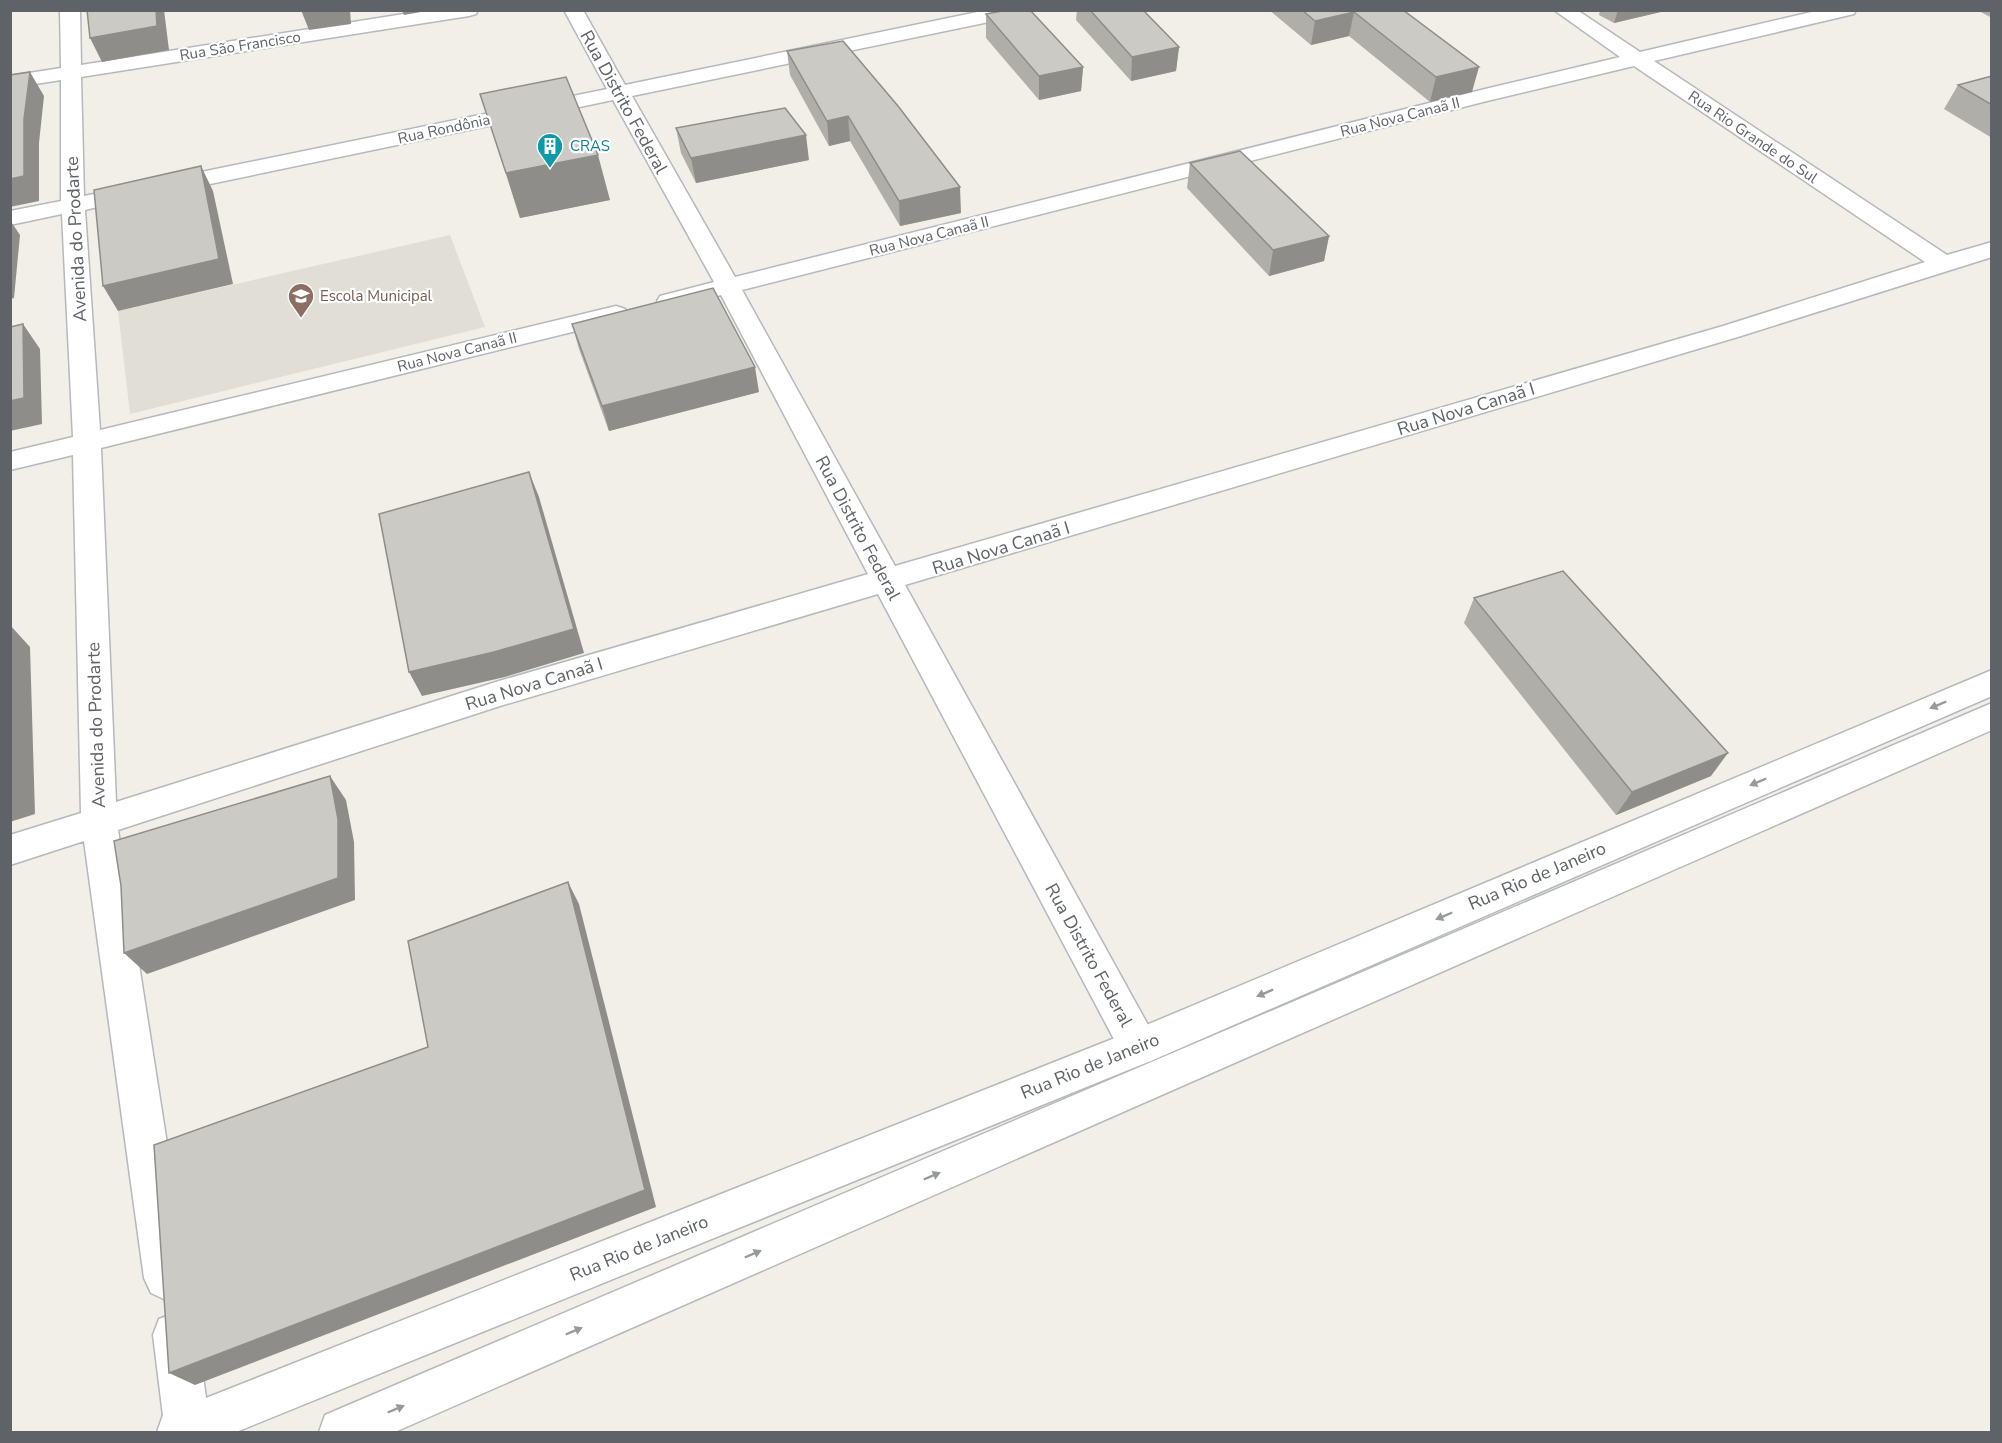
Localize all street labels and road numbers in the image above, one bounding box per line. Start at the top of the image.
street label: Rua Distrito Federal [575,26,674,179]
street label: Rua São Francisco [178,27,302,65]
street label: Rua Rio Grande do Sul [1684,86,1822,188]
street label: Rua Nova Canaã II [1338,92,1462,142]
street label: Rua Rondônia [396,109,492,149]
street label: Avenida do Prodarte [60,156,92,322]
street label: Rua Nova Canaã II [867,211,991,261]
street label: Rua Nova Canaã II [395,327,519,377]
street label: Rua Nova Canaã I [1394,377,1538,441]
street label: Rua Distrito Federal [810,451,907,605]
street label: Rua Nova Canaã I [929,516,1073,580]
street label: Avenida do Prodarte [81,642,111,808]
street label: Rua Nova Canaã I [462,652,606,716]
street label: Rua Rio de Janeiro [1464,836,1610,916]
street label: Rua Distrito Federal [1040,879,1139,1032]
street label: Rua Rio de Janeiro [1017,1027,1163,1105]
street label: Rua Rio de Janeiro [566,1209,712,1287]

